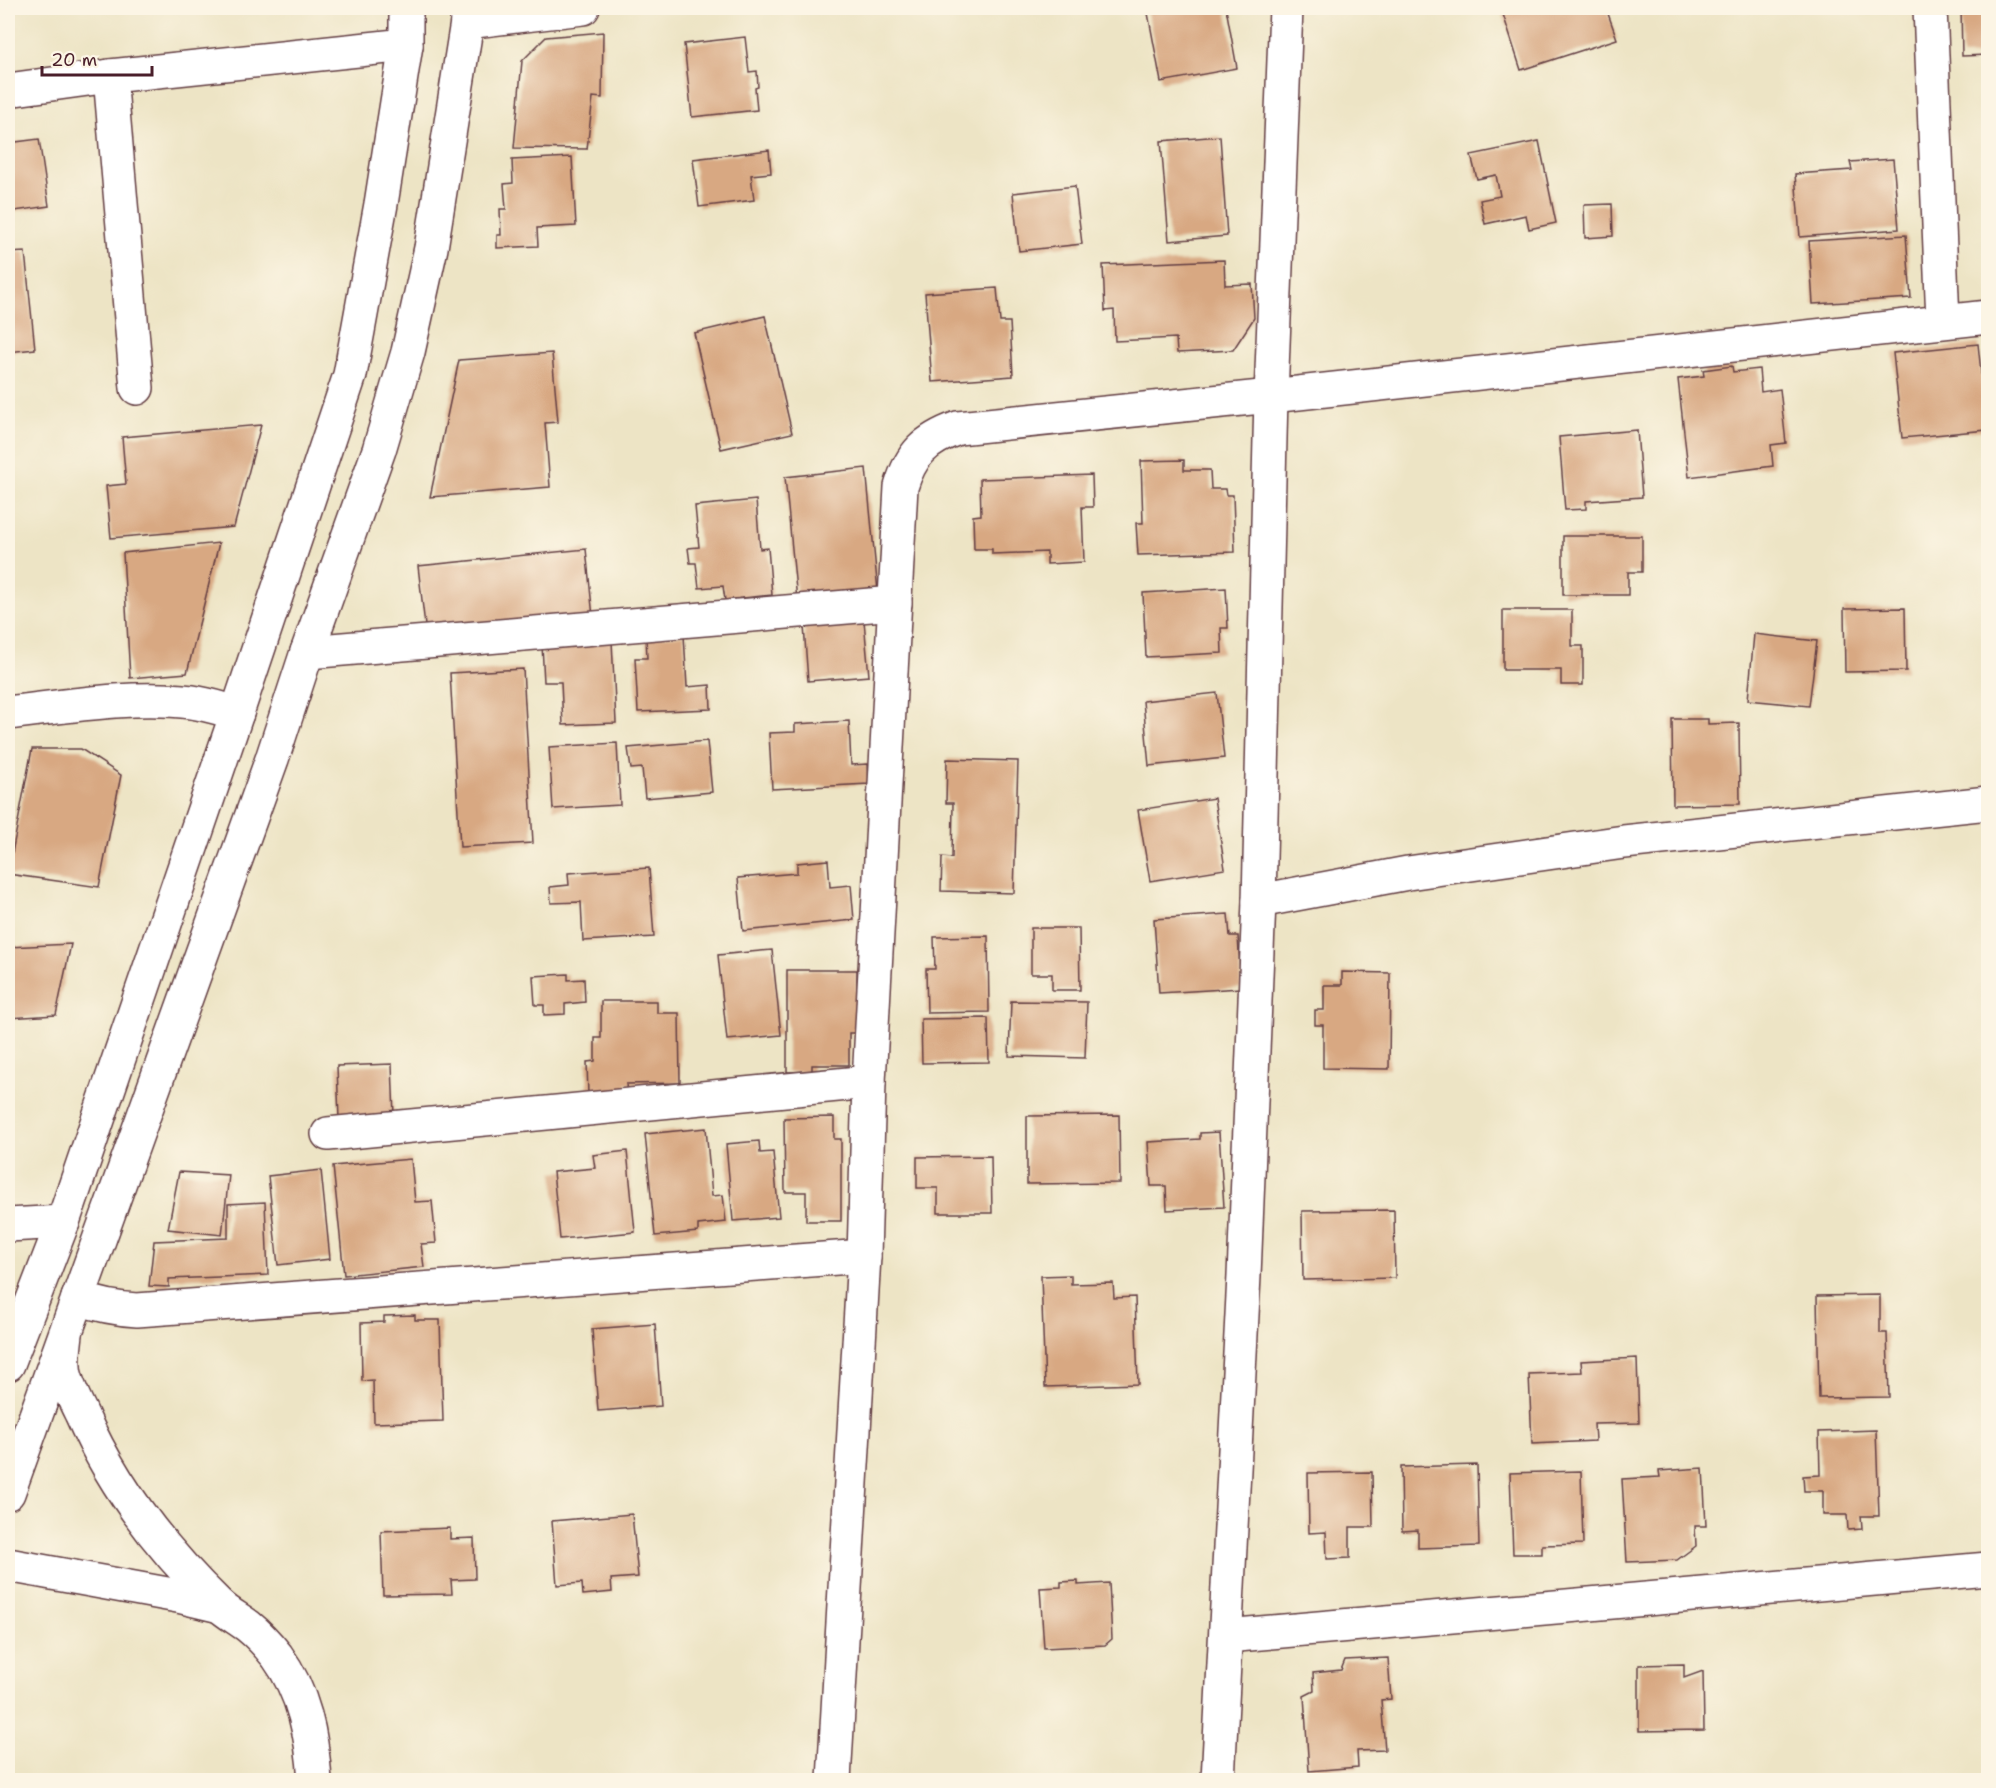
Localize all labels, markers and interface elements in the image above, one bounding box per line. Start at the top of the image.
scale bar [42,39,152,77]
text: 20 m [51,48,97,72]

